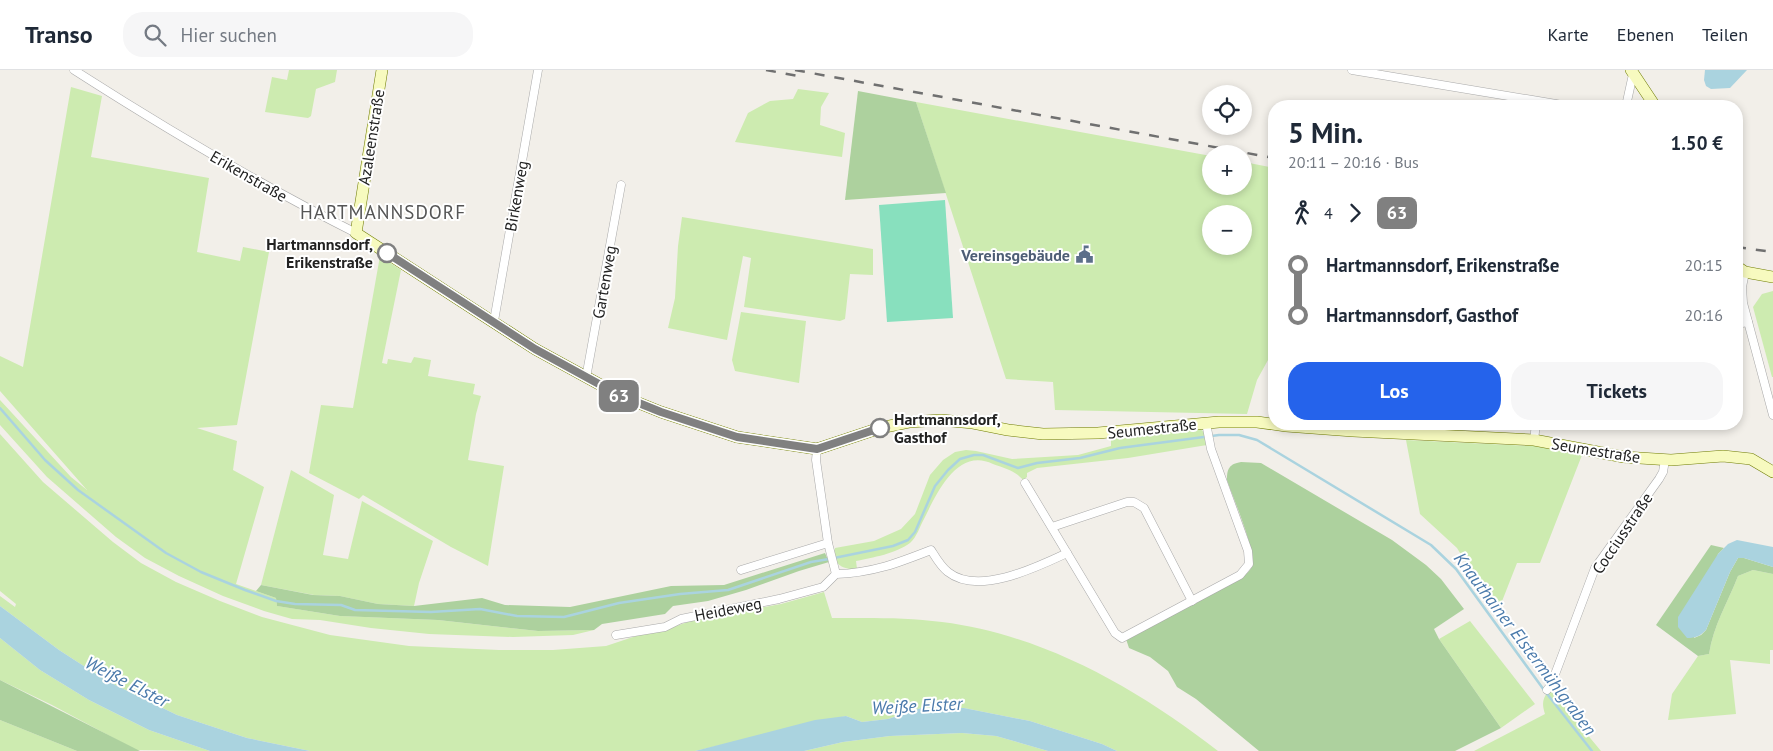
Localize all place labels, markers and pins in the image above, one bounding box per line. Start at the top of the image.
place label: Hartmannsdorf, Erikenstraße [266,234,373,272]
marker: Hartmannsdorf, Erikenstraße [377,243,397,263]
place label: Vereinsgebäude [960,245,1070,265]
public building icon: Vereinsgebäude [1074,245,1094,265]
place label: Hartmannsdorf, Gasthof [894,409,1001,447]
marker: Hartmannsdorf, Gasthof [870,418,890,438]

